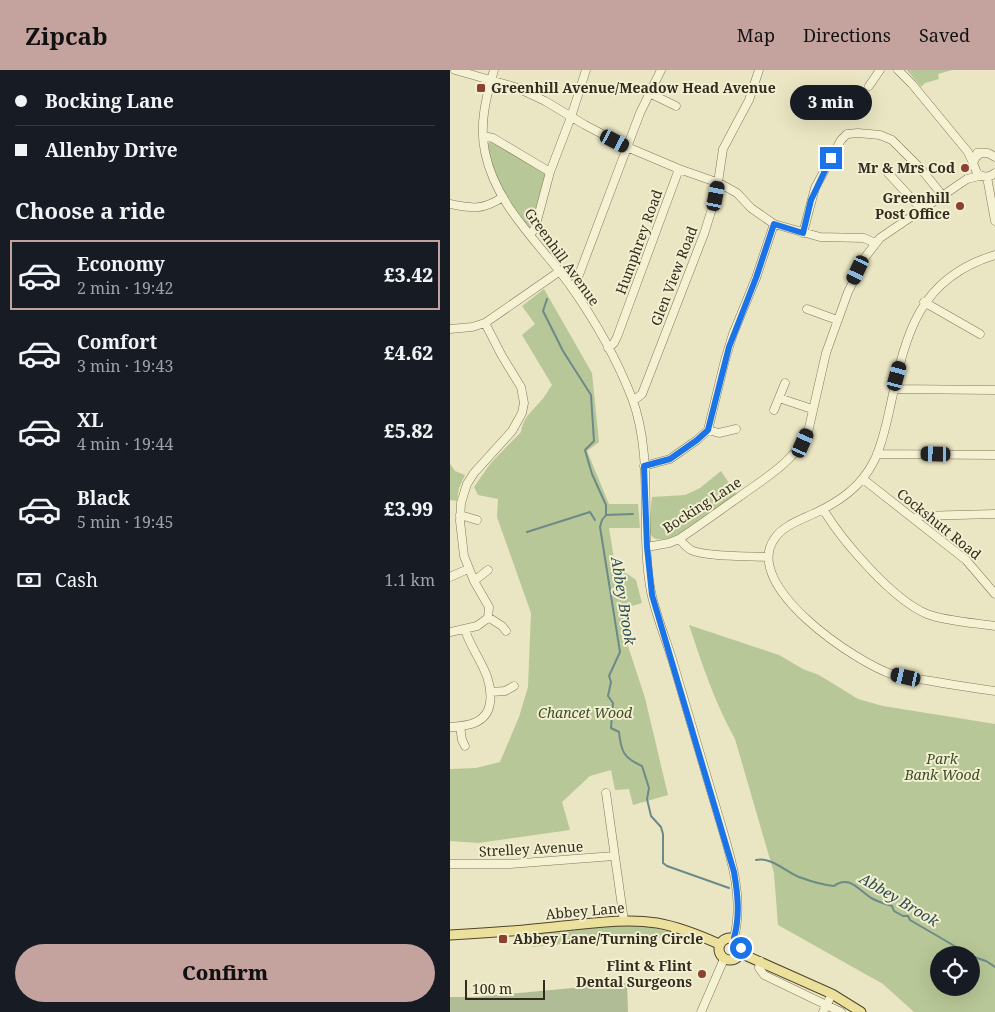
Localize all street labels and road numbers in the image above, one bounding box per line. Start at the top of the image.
street label: Humphrey Road [611,186,666,297]
street label: Greenhill Avenue [521,204,604,309]
street label: Glen View Road [646,223,701,328]
street label: Bocking Lane [659,472,745,537]
street label: Cockshutt Road [893,484,986,564]
street label: Strelley Avenue [478,836,584,861]
street label: Abbey Lane [545,898,625,923]

